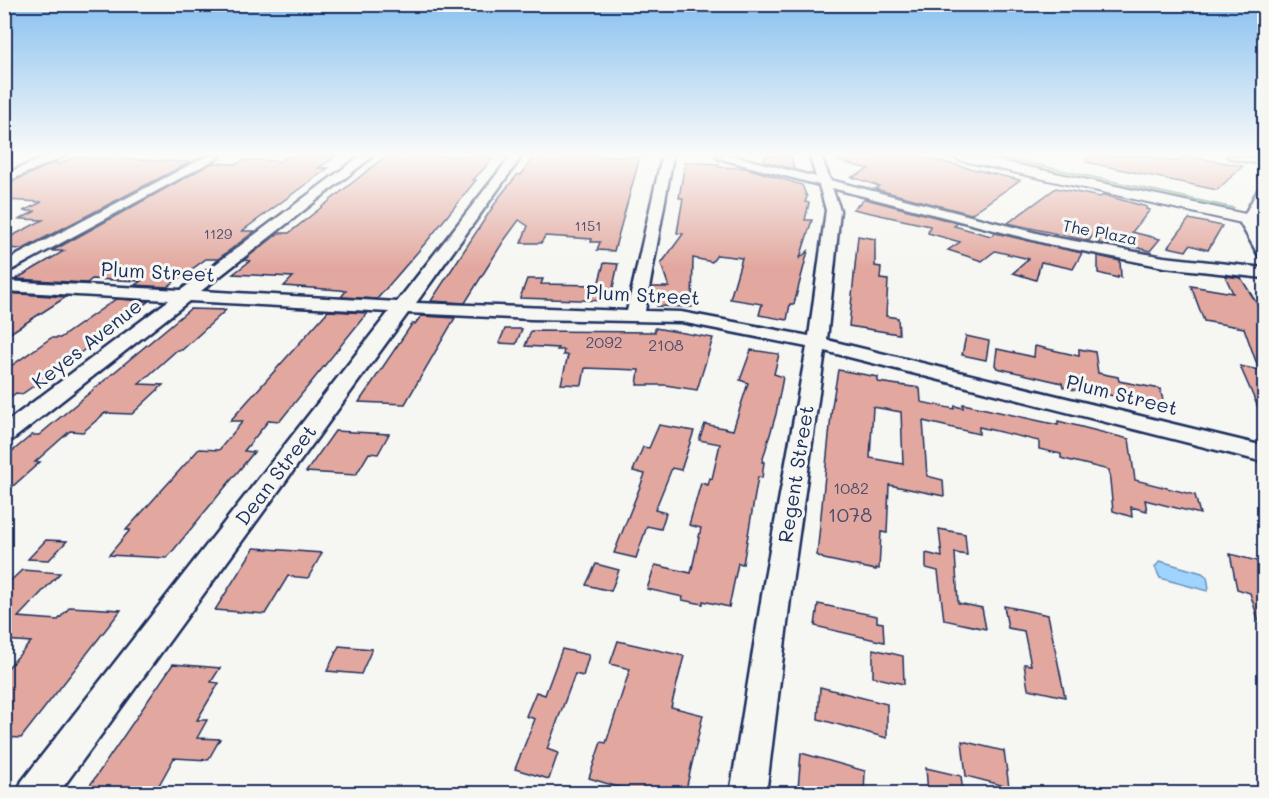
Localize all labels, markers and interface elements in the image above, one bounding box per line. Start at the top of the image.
street label: The Plaza [1061,214,1139,249]
house number: 1151 [575,216,601,235]
house number: 1129 [204,224,232,243]
street label: Plum Street [100,255,216,287]
street label: Plum Street [585,278,701,310]
street label: Keyes Avenue [26,292,147,394]
house number: 2092 [585,331,623,352]
house number: 2108 [648,334,684,355]
street label: Plum Street [1064,368,1181,420]
street label: Regent Street [771,403,819,545]
street label: Dean Street [229,419,322,530]
house number: 1082 [833,477,869,498]
house number: 1078 [828,501,872,527]

